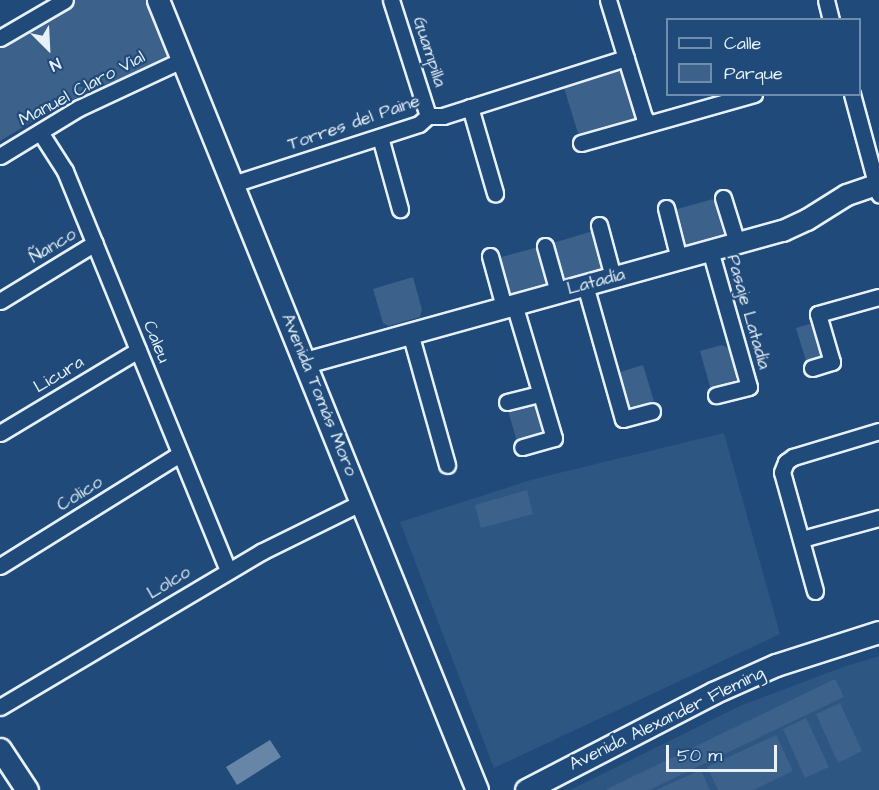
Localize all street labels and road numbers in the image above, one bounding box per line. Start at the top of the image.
street label: Guampilla [408,14,450,90]
street label: Manuel Claro Vial [15,47,149,131]
street label: Torres del Paine [285,90,423,156]
street label: Ñanco [26,224,80,268]
street label: Pasaje Latadía [721,252,775,372]
street label: Latadía [565,264,627,300]
street label: Avenida Tomás Moro [276,310,362,480]
street label: Caleu [138,318,174,366]
street label: Licura [30,352,88,398]
street label: Colico [53,472,107,516]
street label: Lolco [143,562,195,604]
street label: Avenida Alexander Fleming [566,662,768,776]

